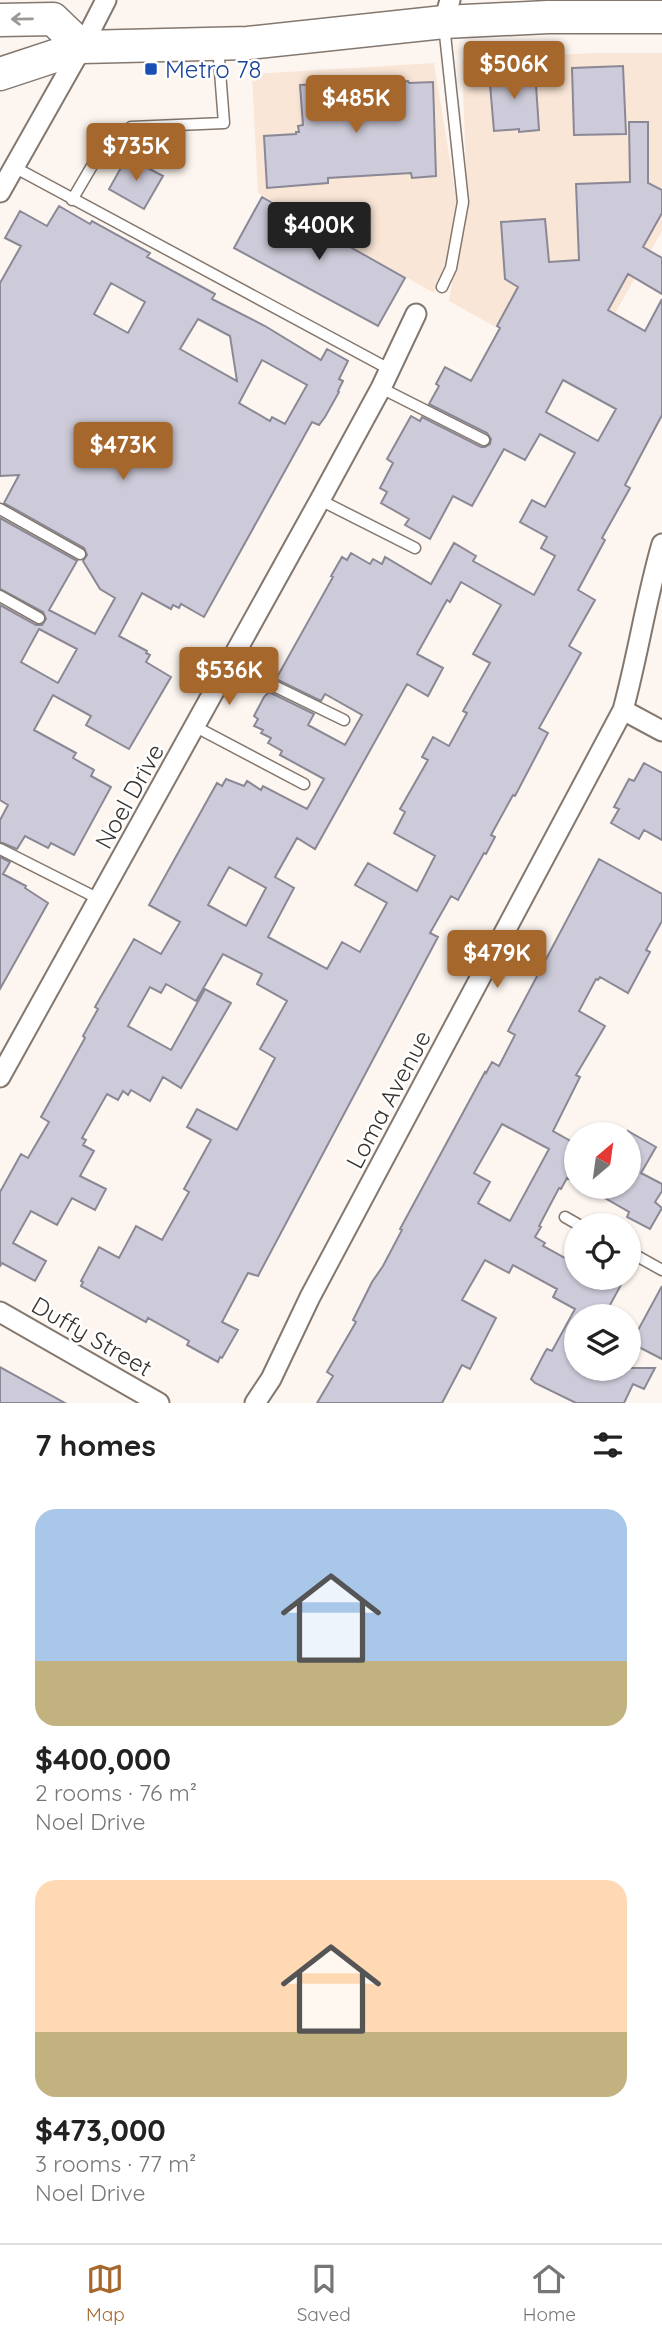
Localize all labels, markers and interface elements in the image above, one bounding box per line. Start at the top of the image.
one-way arrow [11,12,34,26]
pin: $506K [465,42,563,101]
text: $506K [480,49,548,78]
place label: Metro 78 [165,54,262,84]
marker: Metro 78 [143,61,159,77]
pin: $485K [307,76,405,135]
text: $485K [322,83,390,112]
pin: $735K [87,124,185,183]
text: $735K [102,131,170,160]
pin: $400K [270,202,368,262]
text: $400K [284,210,354,239]
pin: $473K [74,422,172,482]
text: $473K [90,430,156,459]
pin: $536K [180,648,278,707]
text: $536K [195,655,263,684]
street label: Noel Drive [88,738,170,854]
pin: $479K [448,930,546,990]
text: $479K [463,938,531,967]
street label: Loma Avenue [339,1025,437,1173]
north arrow [564,1122,640,1199]
map controls [564,1122,641,1381]
button: locate [564,1213,641,1290]
street label: Duffy Street [26,1290,158,1382]
button: layers [564,1304,641,1381]
text: 7 homes [35,1426,156,1464]
icon: filters [589,1426,627,1464]
icon: home [268,1555,394,1681]
text: $400,000 [35,1740,171,1778]
text: 2 rooms · 76 m² [35,1778,197,1807]
text: Noel Drive [35,1807,146,1836]
icon: home [268,1926,394,2052]
text: $473,000 [35,2111,166,2149]
text: 3 rooms · 77 m² [35,2149,196,2178]
text: Noel Drive [35,2178,146,2207]
tab: Map [86,2260,125,2326]
tab: Saved [297,2260,351,2326]
tab: Home [523,2260,576,2326]

